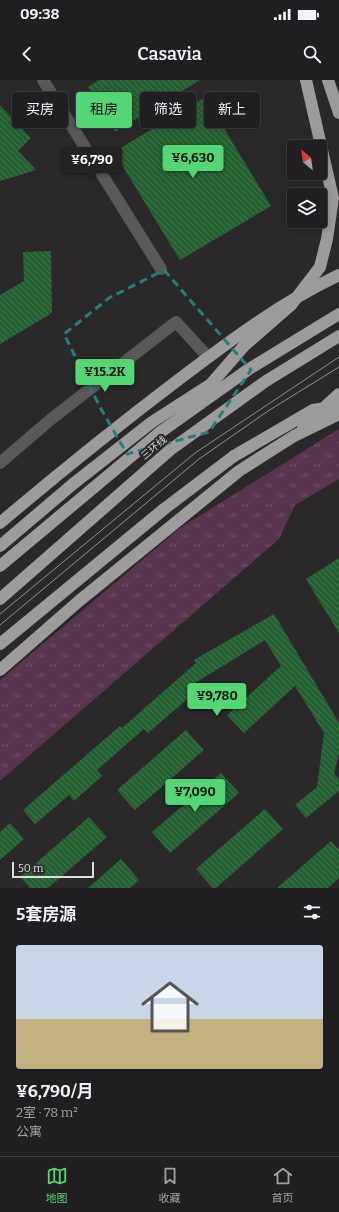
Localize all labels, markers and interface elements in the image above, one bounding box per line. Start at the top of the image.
text: 09:38 [20,5,60,23]
icon: back [16,43,38,65]
text: Casavia [137,43,202,65]
icon: search [301,43,323,65]
chip: 买房 [12,92,68,128]
chip: 租房 [76,92,132,128]
chip: 筛选 [140,92,196,128]
chip: 新上 [204,92,260,128]
north arrow [287,140,327,180]
map controls [287,140,327,228]
pin: ¥6,630 [160,145,226,179]
pin: ¥6,790 [59,147,125,181]
text: ¥6,630 [172,150,214,165]
text: ¥6,790 [71,152,113,167]
button: layers [287,188,327,228]
pin: ¥15.2K [72,359,138,393]
text: ¥15.2K [84,364,126,379]
street label: 三环线 [139,434,169,462]
pin: ¥9,780 [184,683,250,717]
text: ¥9,780 [196,688,238,703]
pin: ¥7,090 [162,779,228,813]
text: ¥7,090 [174,784,216,799]
scale bar [12,860,94,879]
text: 50 m [18,862,44,875]
icon: filters [301,901,323,923]
text: 5套房源 [16,904,76,925]
icon: home [134,971,206,1043]
text: ¥6,790/月 [16,1081,94,1102]
text: 2室 · 78 m² [16,1105,78,1120]
text: 公寓 [16,1124,42,1139]
tab: 地图 [46,1165,68,1205]
tab: 收藏 [159,1165,181,1205]
tab: 首页 [272,1165,294,1205]

